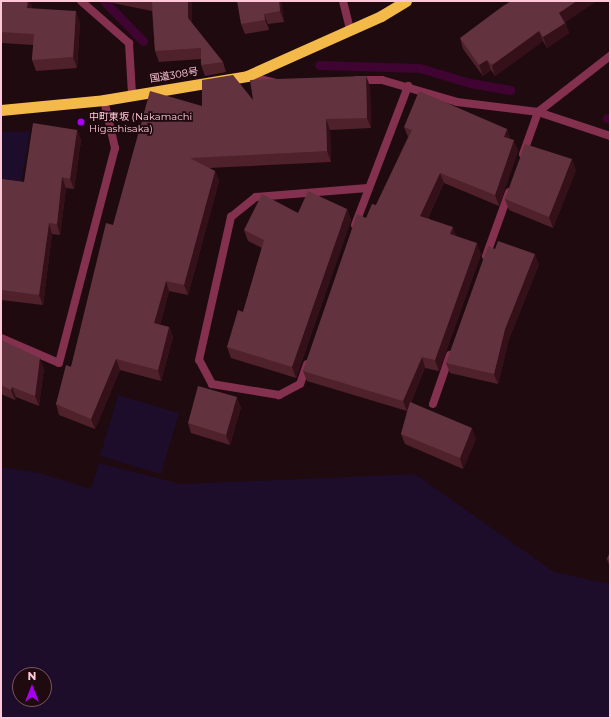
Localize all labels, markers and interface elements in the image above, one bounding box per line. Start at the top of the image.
street label: 国道308号 [149,65,199,85]
place label: 中町東坂 (Nakamachi Higashisaka) [89,110,192,134]
marker: 中町東坂 (Nakamachi Higashisaka) [76,117,86,127]
north arrow [12,667,52,707]
text: N [28,669,36,683]

